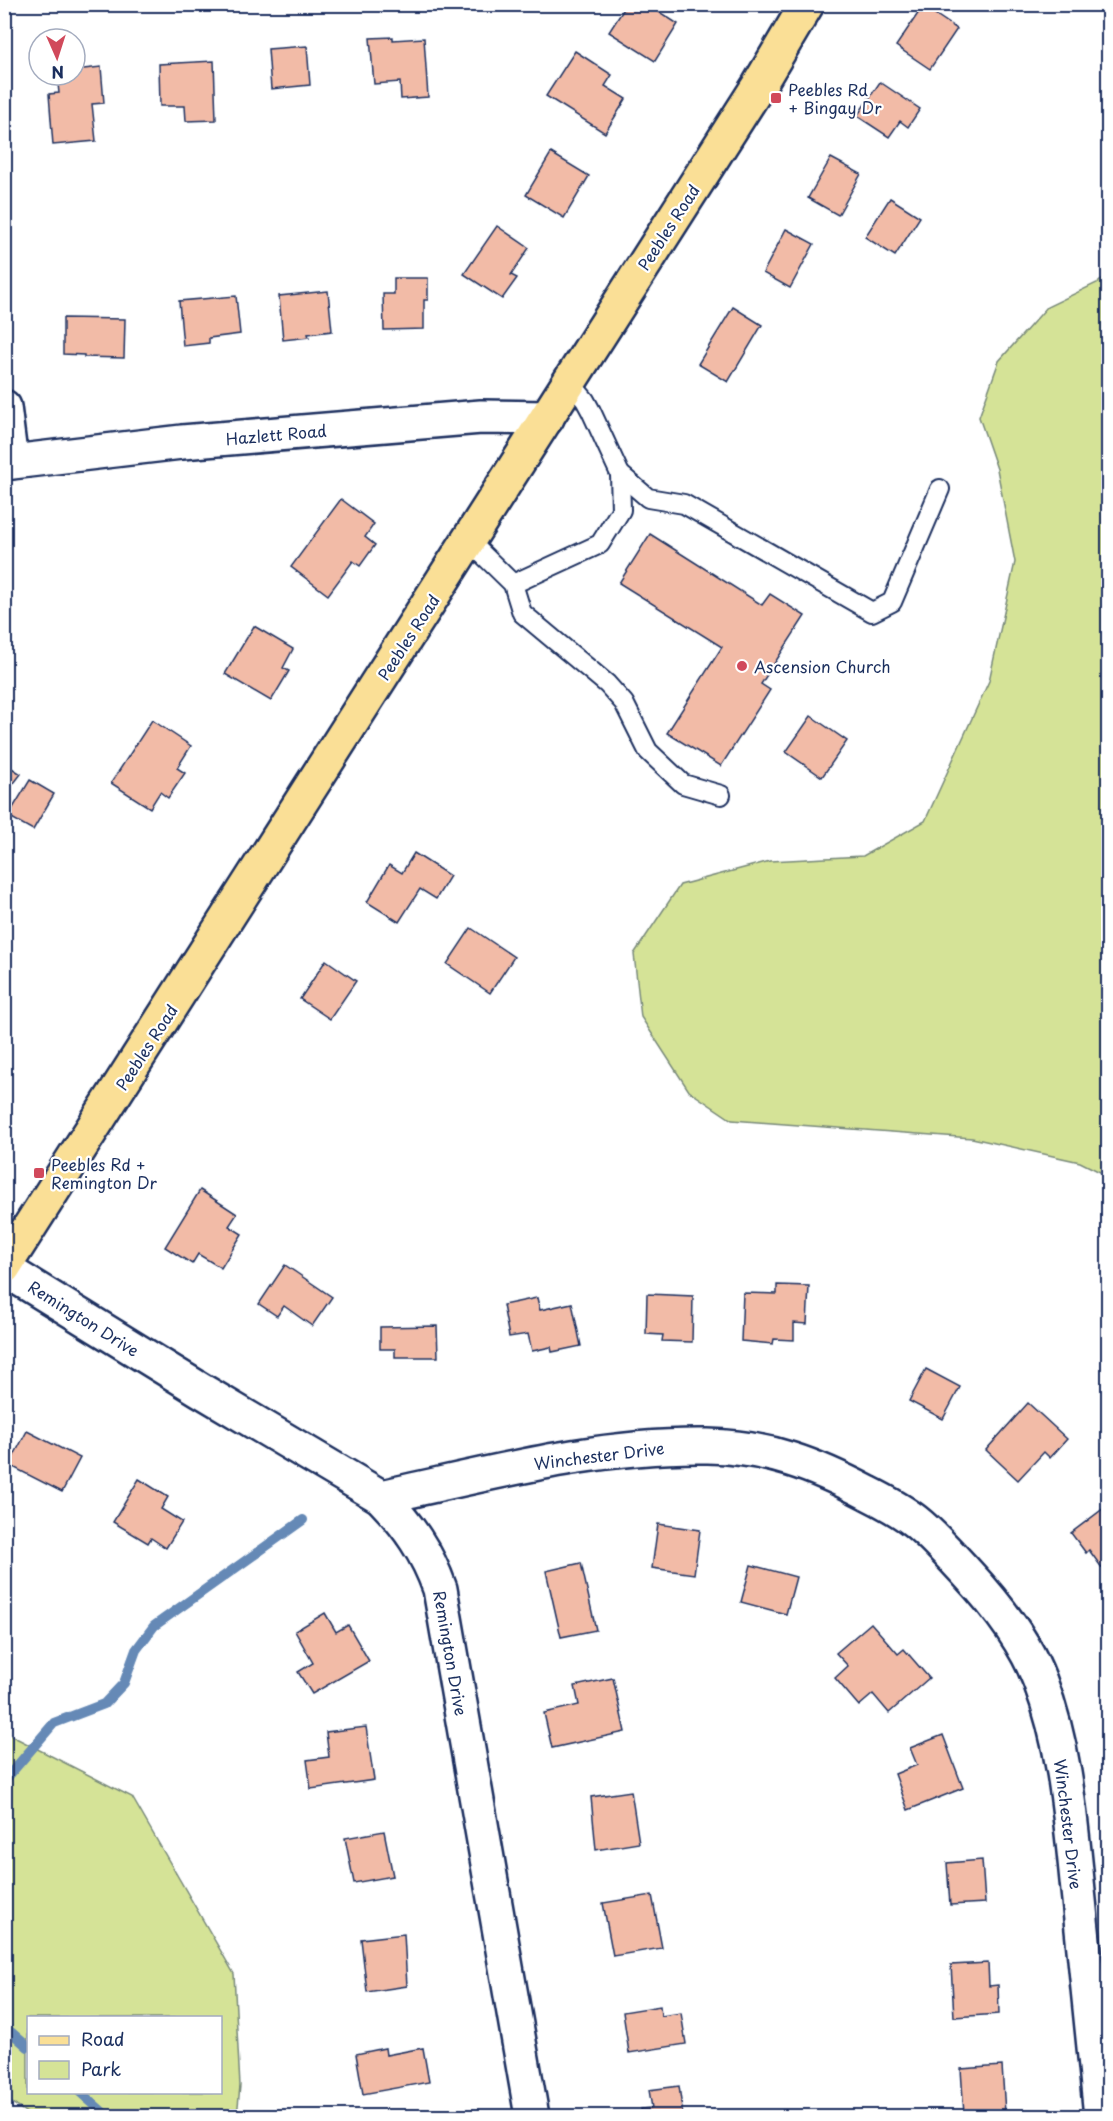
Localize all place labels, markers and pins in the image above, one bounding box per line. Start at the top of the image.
place label: Peebles Rd + Bingay Dr [788,77,882,119]
marker: Peebles Rd + Bingay Dr [769,91,783,105]
place label: Ascension Church [754,654,891,678]
marker: Ascension Church [735,659,749,673]
place label: Peebles Rd + Remington Dr [51,1152,158,1194]
marker: Peebles Rd + Remington Dr [32,1166,46,1180]

